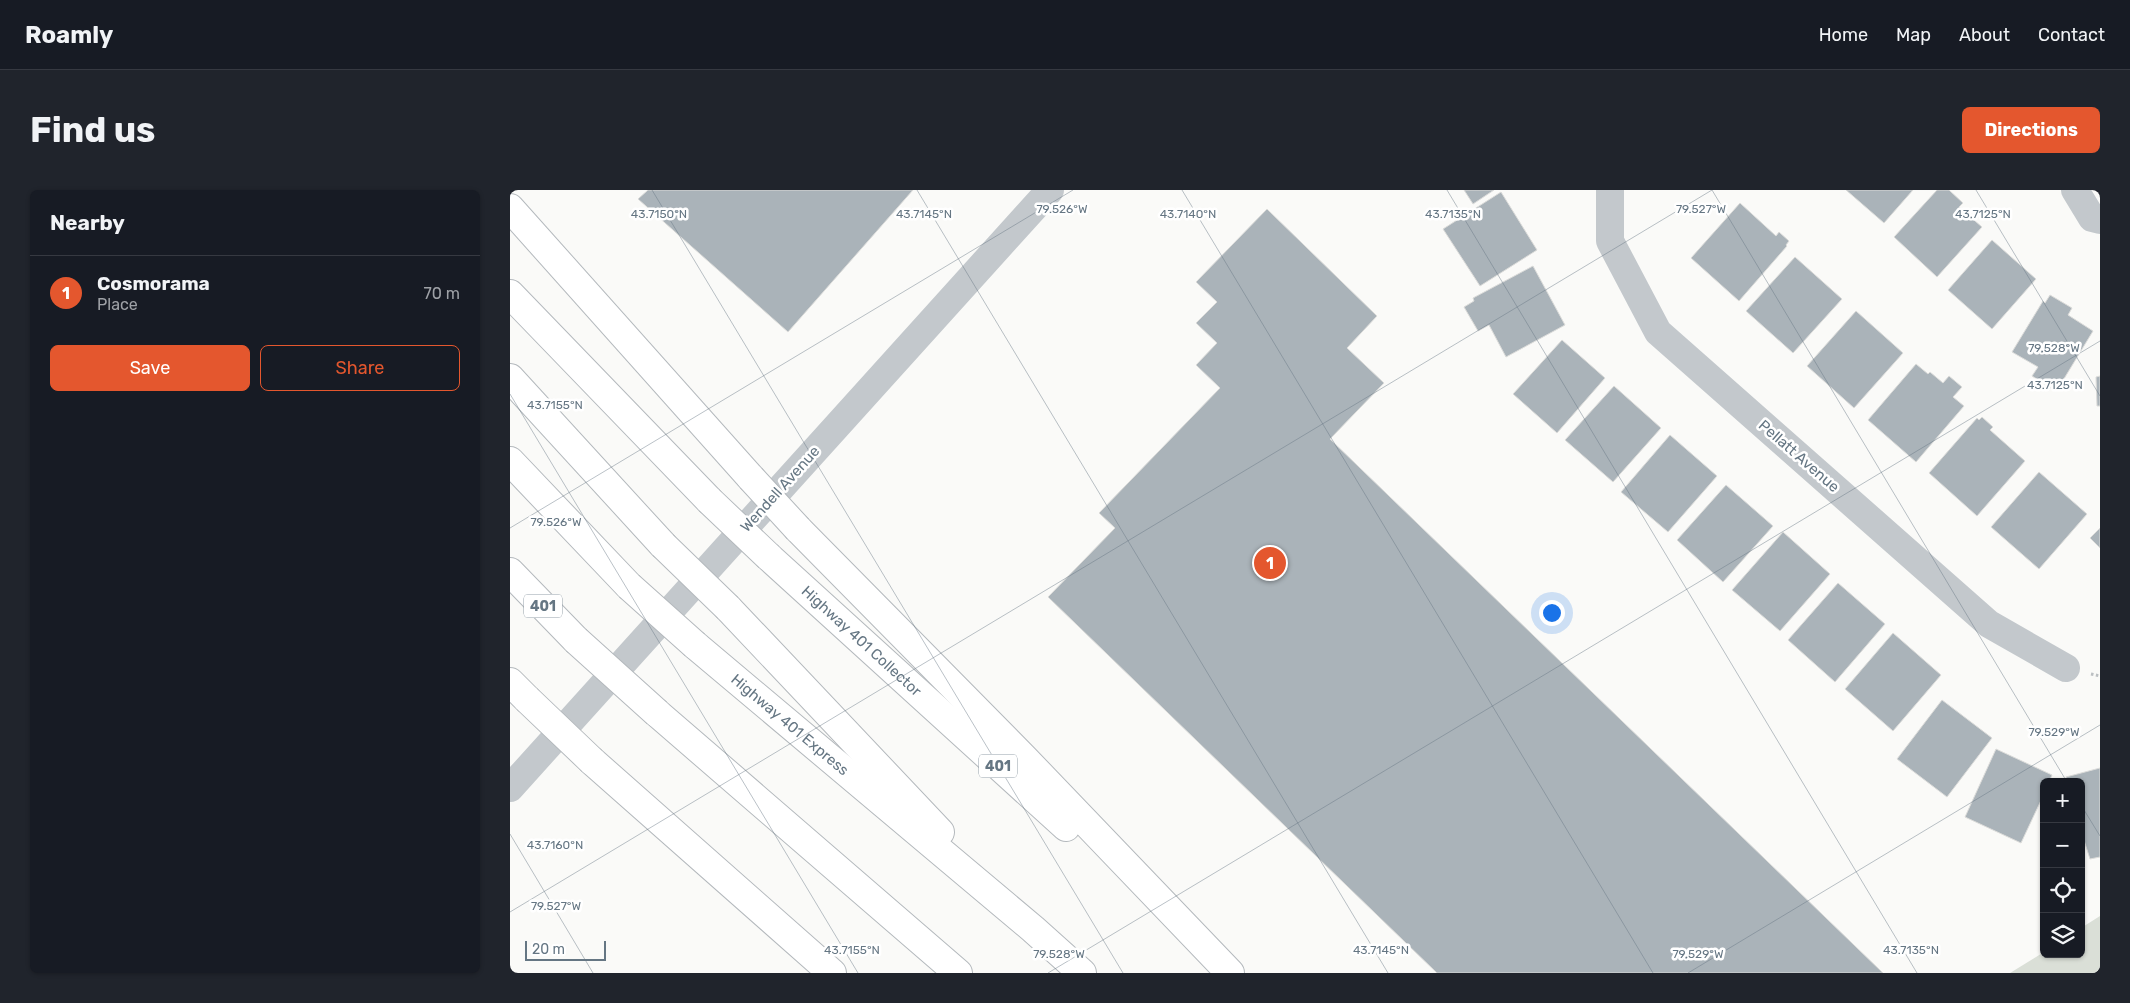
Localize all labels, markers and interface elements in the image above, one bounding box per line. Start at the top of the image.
text: Roamly [25,21,113,49]
text: Home [1819,24,1868,46]
text: Map [1896,24,1931,46]
text: About [1959,24,2010,46]
text: Contact [2038,24,2105,46]
button: Directions [1962,107,2100,153]
text: Find us [30,109,155,151]
text: 79.526°W [1036,202,1088,216]
text: 79.527°W [1676,202,1726,216]
text: 43.7150°N [631,207,687,221]
text: 43.7145°N [896,207,952,221]
text: 43.7140°N [1160,207,1216,221]
text: 43.7135°N [1425,207,1481,221]
text: 43.7125°N [1955,207,2011,221]
text: Nearby [50,210,125,235]
text: Cosmorama [97,272,210,295]
text: 1 [62,284,70,303]
text: 70 m [423,284,460,303]
text: Place [97,295,138,314]
text: 79.528°W [2028,341,2080,355]
button: Save [50,345,250,391]
button: Share [260,345,460,391]
text: 43.7125°N [2027,378,2083,392]
text: 43.7155°N [527,398,583,412]
street label: Pellatt Avenue [1755,416,1843,496]
street label: Wendell Avenue [737,442,823,536]
text: 79.526°W [530,515,582,529]
pin: 1 [1254,544,1286,582]
street label: Highway 401 Collector [798,582,925,700]
road number: 401 [524,594,562,618]
your location [1539,600,1565,626]
street label: Highway 401 Express [727,670,853,780]
text: 79.529°W [2028,725,2080,739]
road number: 401 [979,754,1017,778]
map controls [2040,778,2085,958]
button: + [2040,778,2085,823]
button: − [2040,823,2085,868]
text: 43.7160°N [527,838,583,852]
button: locate [2040,868,2085,913]
text: 79.527°W [531,899,581,913]
button: layers [2040,913,2085,958]
scale bar [525,938,606,961]
text: 20 m [532,941,565,958]
text: 43.7155°N [824,943,880,957]
text: 43.7145°N [1353,943,1409,957]
text: 43.7135°N [1883,943,1939,957]
text: 79.528°W [1033,947,1085,961]
text: 79.529°W [1672,947,1724,961]

